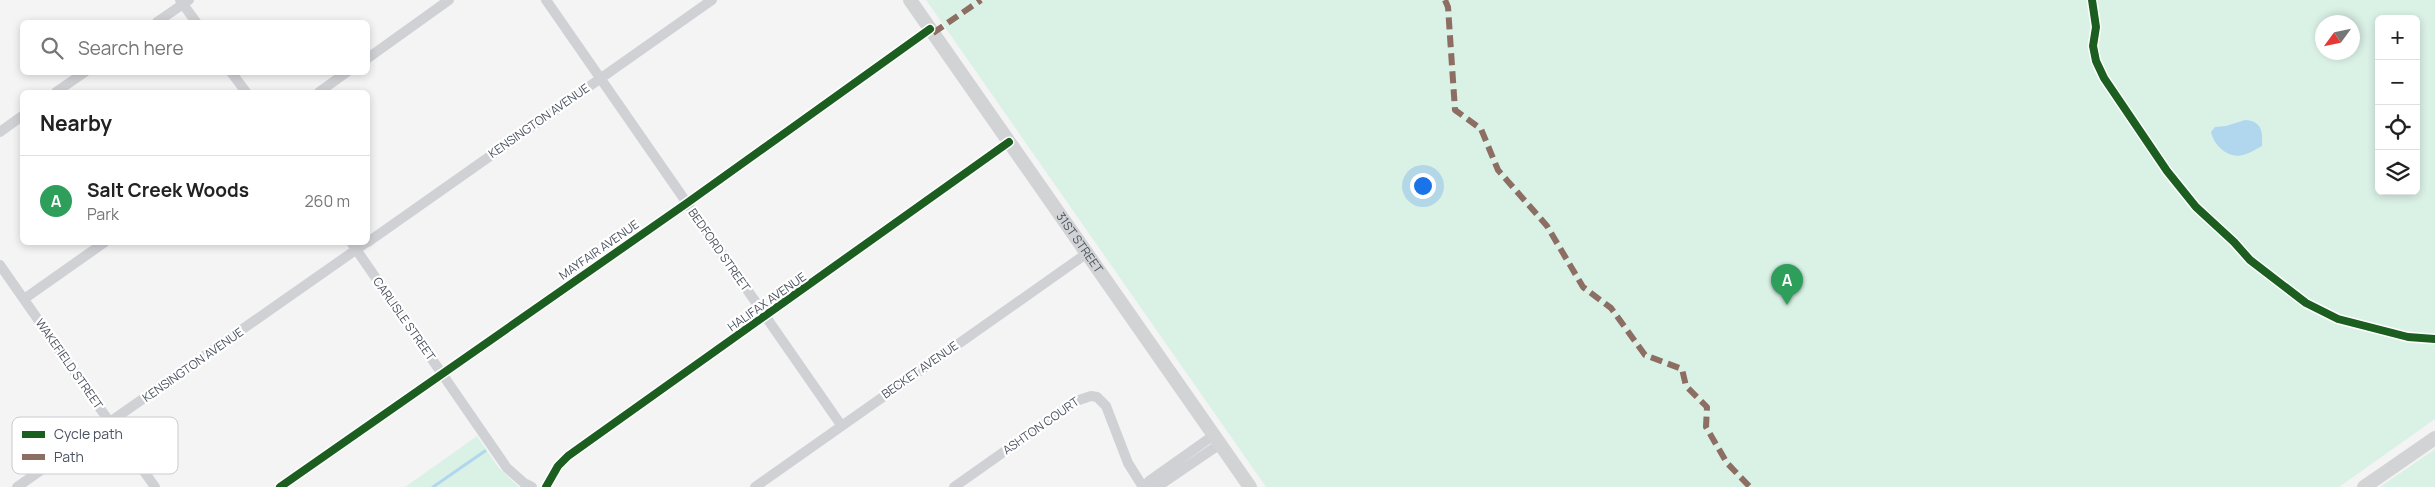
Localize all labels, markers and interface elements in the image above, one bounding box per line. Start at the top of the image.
north arrow [2315,15,2360,60]
map controls [2375,15,2420,195]
button: + [2375,15,2420,60]
search box [20,20,370,75]
icon: search [38,34,66,62]
text: Search here [78,35,184,61]
button: − [2375,60,2420,105]
street label: KENSINGTON AVENUE [485,79,593,162]
button: locate [2375,105,2420,150]
text: Nearby [40,109,112,137]
button: layers [2375,150,2420,195]
your location [1410,173,1436,199]
text: Salt Creek Woods [87,177,249,203]
text: A [51,190,61,212]
text: 260 m [304,190,350,212]
text: Park [87,203,119,225]
street label: BEDFORD STREET [684,205,755,295]
street label: 31ST STREET [1053,208,1108,277]
street label: MAYFAIR AVENUE [555,216,642,284]
pin: A [1771,264,1803,305]
street label: HALIFAX AVENUE [724,268,810,335]
street label: CARLISLE STREET [369,274,440,364]
street label: WAKEFIELD STREET [32,315,108,413]
street label: KENSINGTON AVENUE [139,323,247,406]
street label: BECKET AVENUE [878,337,962,402]
street label: ASHTON COURT [999,392,1083,458]
legend [12,417,178,474]
text: Cycle path [54,424,123,443]
text: Path [54,447,84,466]

